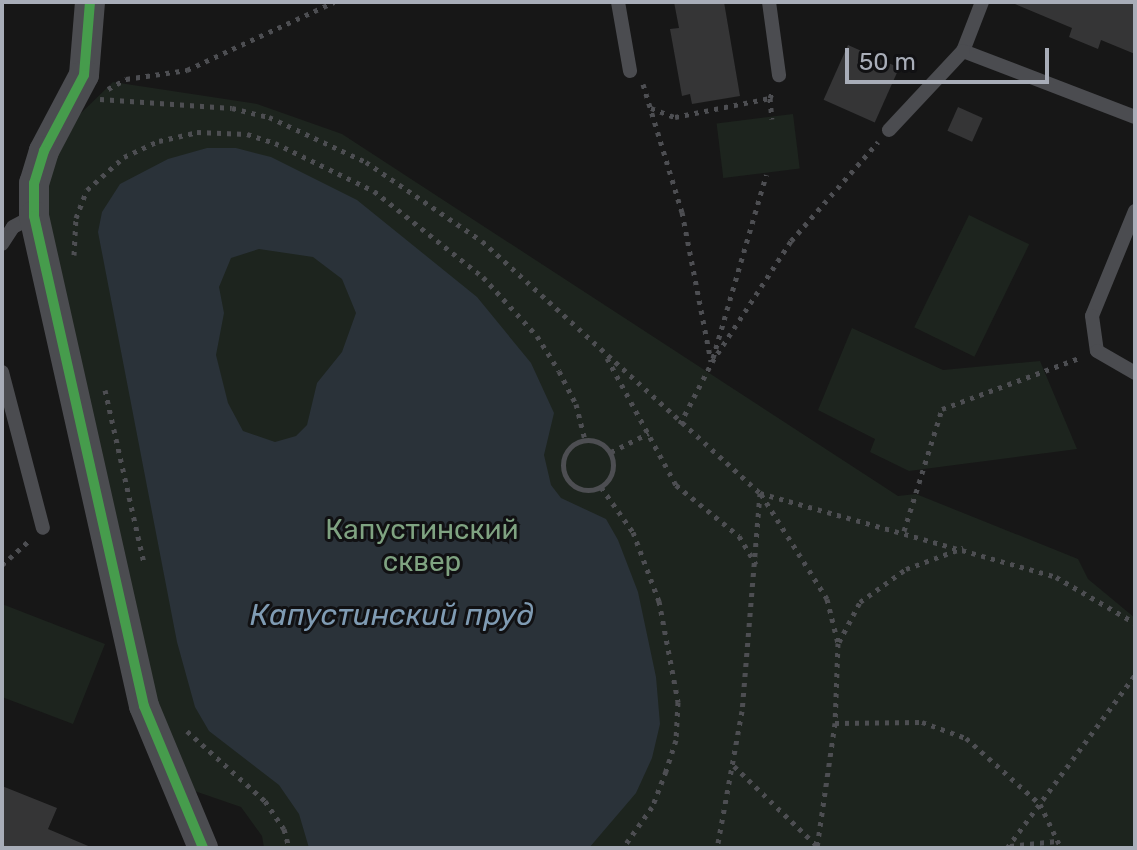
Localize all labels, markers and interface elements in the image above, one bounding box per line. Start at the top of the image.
scale bar [849,32,1053,82]
text: 50 m [859,48,916,76]
park label: Капустинский сквер [325,513,519,579]
water label: Капустинский пруд [250,597,534,633]

